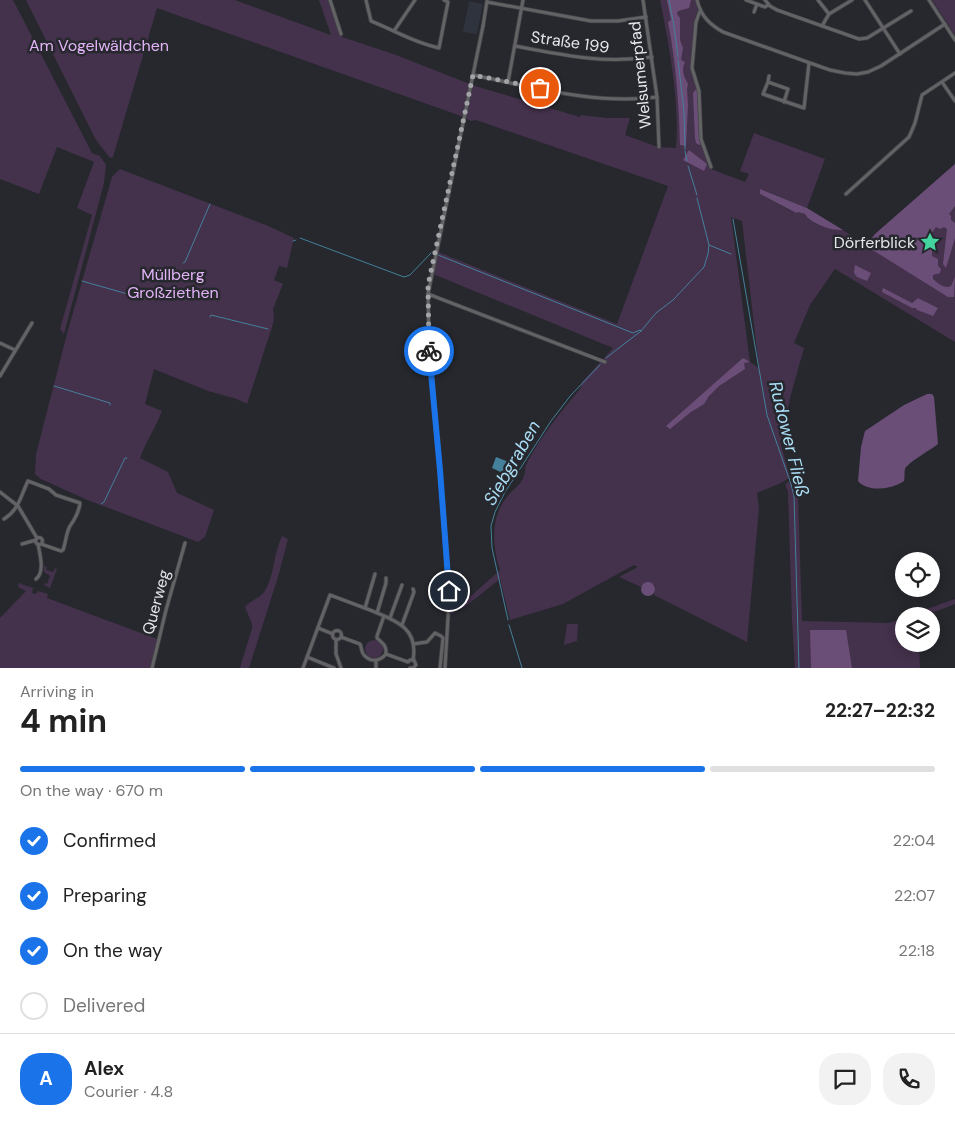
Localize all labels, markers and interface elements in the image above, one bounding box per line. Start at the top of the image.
street label: Welsumerpfad [624,20,656,130]
street label: Straße 199 [529,26,611,58]
park label: Am Vogelwäldchen [29,35,169,56]
pin [519,67,561,109]
icon: bag [526,74,554,102]
place icon: Dörferblick [919,231,941,253]
place label: Dörferblick [834,232,915,253]
park label: Müllberg Großziethen [127,264,219,303]
courier [404,326,454,376]
icon: bike [415,337,443,365]
water label: Rudower Fließ [763,379,815,499]
water label: Siebgraben [478,416,546,510]
map controls [895,552,940,652]
button: locate [895,552,940,597]
street label: Querweg [137,567,175,637]
pin [428,570,470,612]
icon: home [435,577,463,605]
button: layers [895,607,940,652]
text: Arriving in [20,681,94,702]
text: 22:27–22:32 [825,698,935,723]
text: 4 min [20,700,107,742]
text: On the way · 670 m [20,780,163,801]
icon: check [20,827,48,855]
text: Confirmed [63,828,156,853]
text: 22:04 [893,830,935,851]
icon: check [20,882,48,910]
text: Preparing [63,883,147,908]
text: 22:07 [894,885,935,906]
icon: check [20,937,48,965]
text: On the way [63,938,163,963]
text: 22:18 [899,940,935,961]
text: Delivered [63,993,145,1018]
button: chat [819,1053,871,1105]
button: phone [883,1053,935,1105]
text: Alex [84,1056,124,1081]
text: A [39,1066,53,1091]
text: Courier · 4.8 [84,1081,173,1102]

